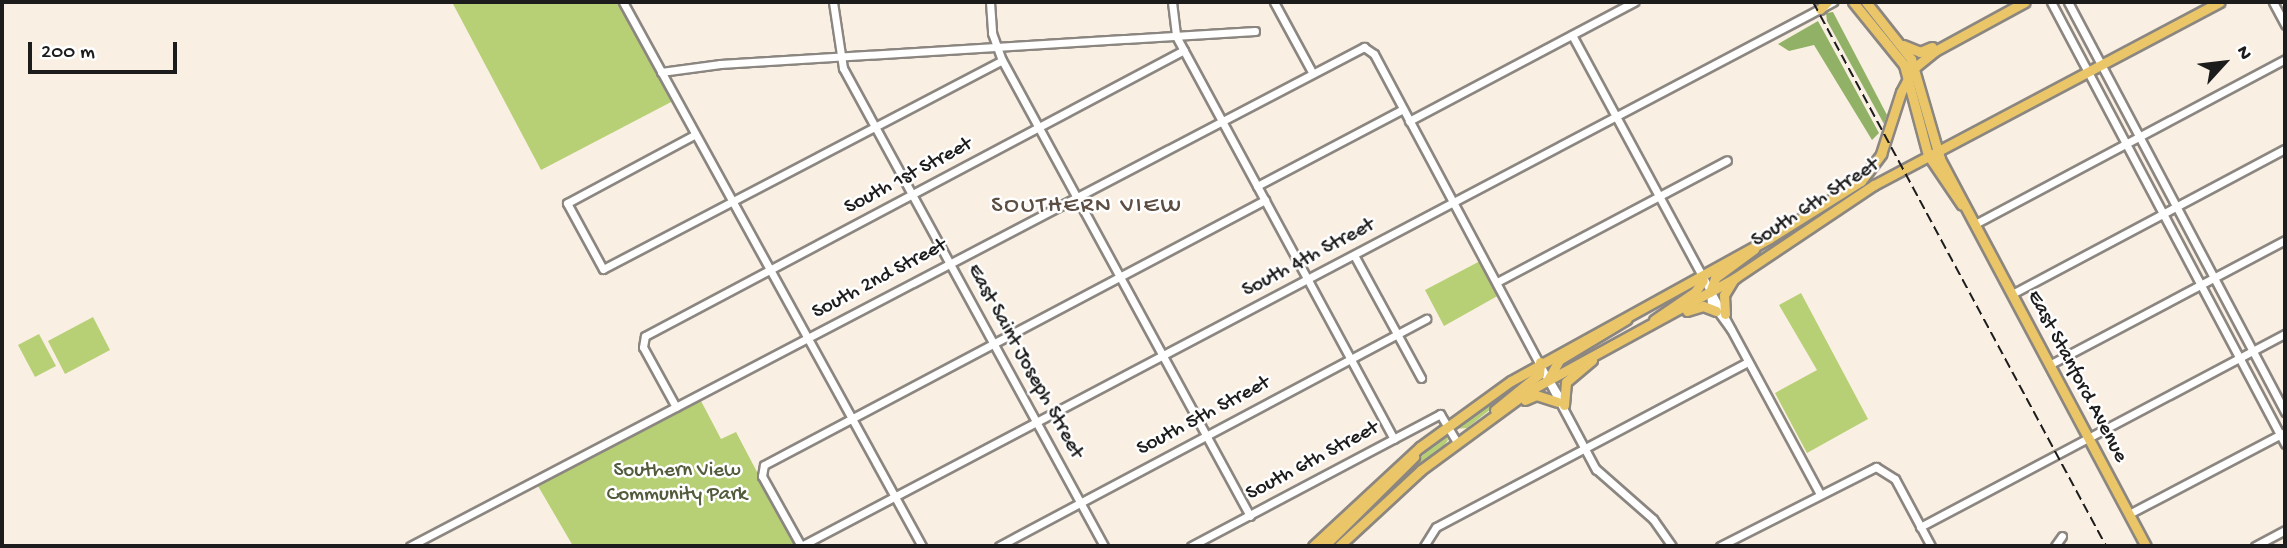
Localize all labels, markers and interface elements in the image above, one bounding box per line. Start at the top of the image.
scale bar [32,28,180,72]
north arrow [2189,28,2259,98]
text: 200 m [41,41,95,66]
text: N [2230,42,2256,64]
street label: South 1st Street [841,133,977,221]
street label: South 6th Street [1748,153,1884,255]
district label: SOUTHERN VIEW [993,193,1181,221]
street label: South 4th Street [1239,214,1379,304]
street label: South 2nd Street [808,234,952,326]
street label: East Saint Joseph Street [960,260,1088,464]
street label: East Stanford Avenue [2020,287,2132,467]
street label: South 5th Street [1133,371,1275,463]
street label: South 6th Street [1242,416,1384,508]
park label: Southern View Community Park [607,459,747,509]

